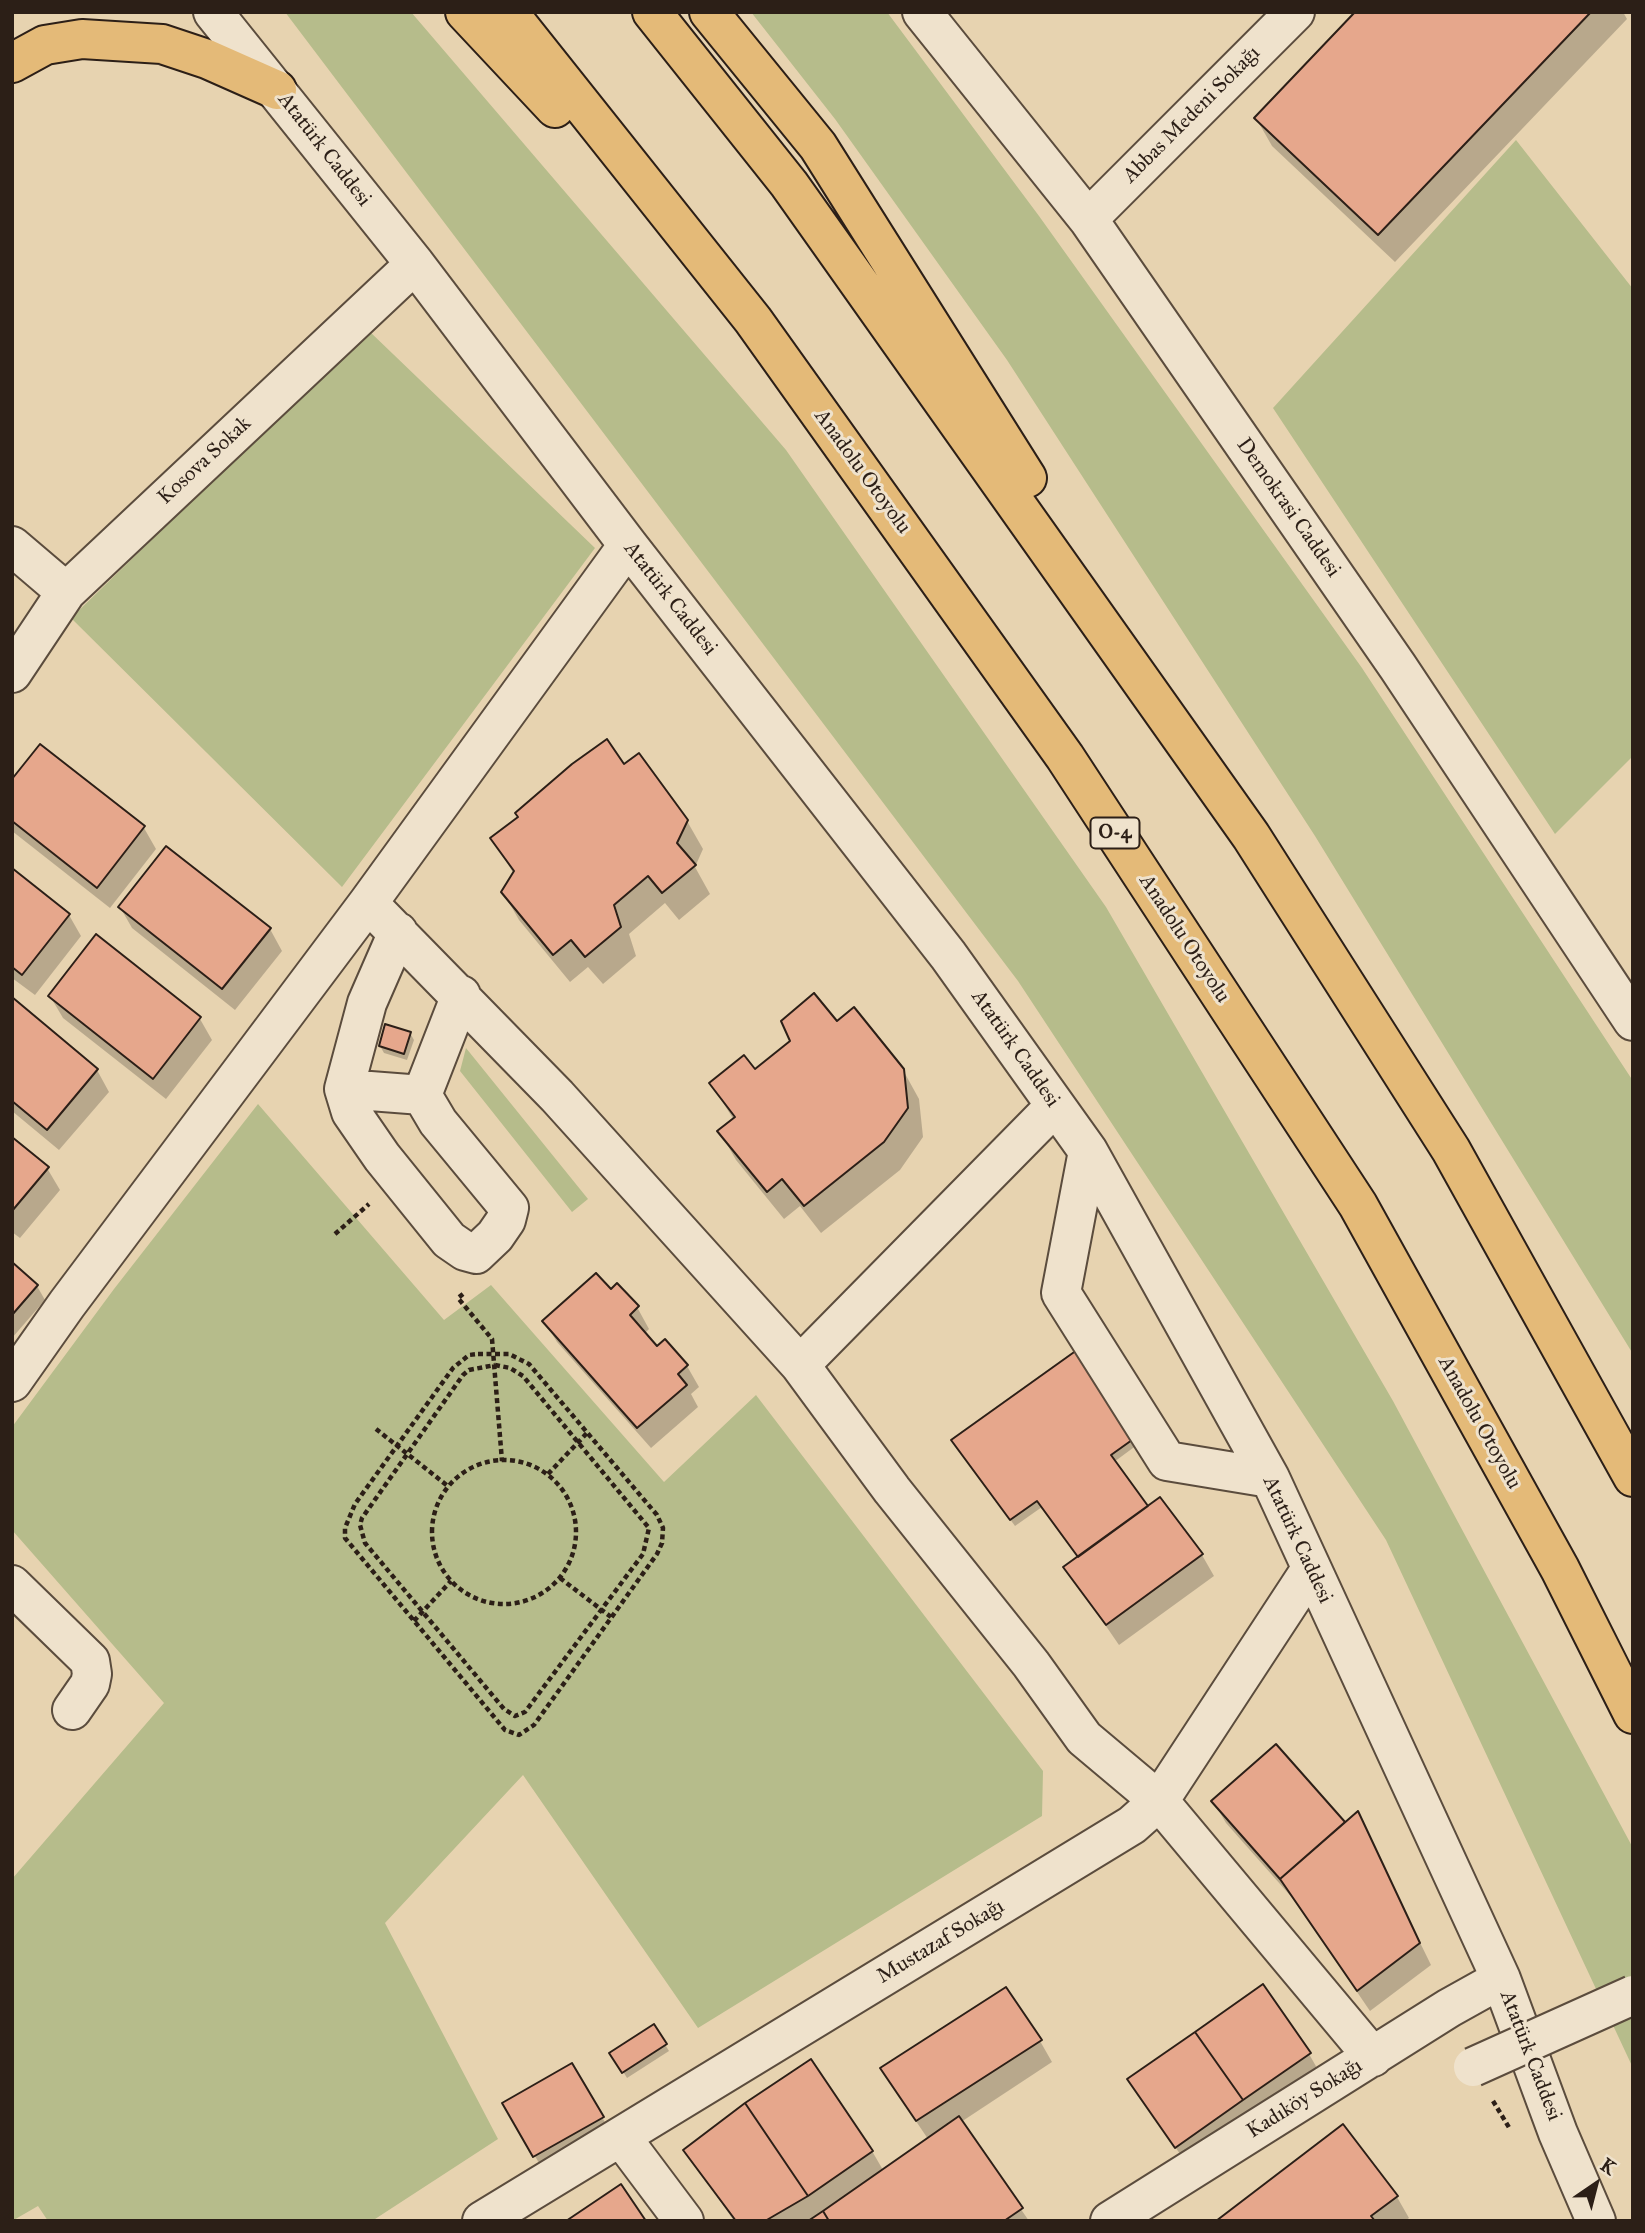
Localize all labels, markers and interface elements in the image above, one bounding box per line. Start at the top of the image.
street label: Abbas Medeni Sokağı [1118,41,1266,189]
street label: Atatürk Caddesi [272,88,376,212]
street label: Anadolu Otoyolu [808,405,916,539]
street label: Kosova Sokak [153,412,257,510]
street label: Demokrasi Caddesi [1231,433,1345,583]
street label: Atatürk Caddesi [618,537,722,661]
road number: O-4 [1090,818,1140,848]
street label: Anadolu Otoyolu [1133,870,1235,1008]
street label: Atatürk Caddesi [965,986,1065,1112]
street label: Anadolu Otoyolu [1432,1352,1526,1494]
street label: Atatürk Caddesi [1257,1472,1337,1608]
street label: Mustazaf Sokağı [873,1894,1009,1990]
street label: Atatürk Caddesi [1494,1987,1566,2125]
street label: Kadıköy Sokağı [1243,2053,1367,2145]
north arrow [1561,2149,1631,2219]
text: K [1596,2153,1620,2180]

